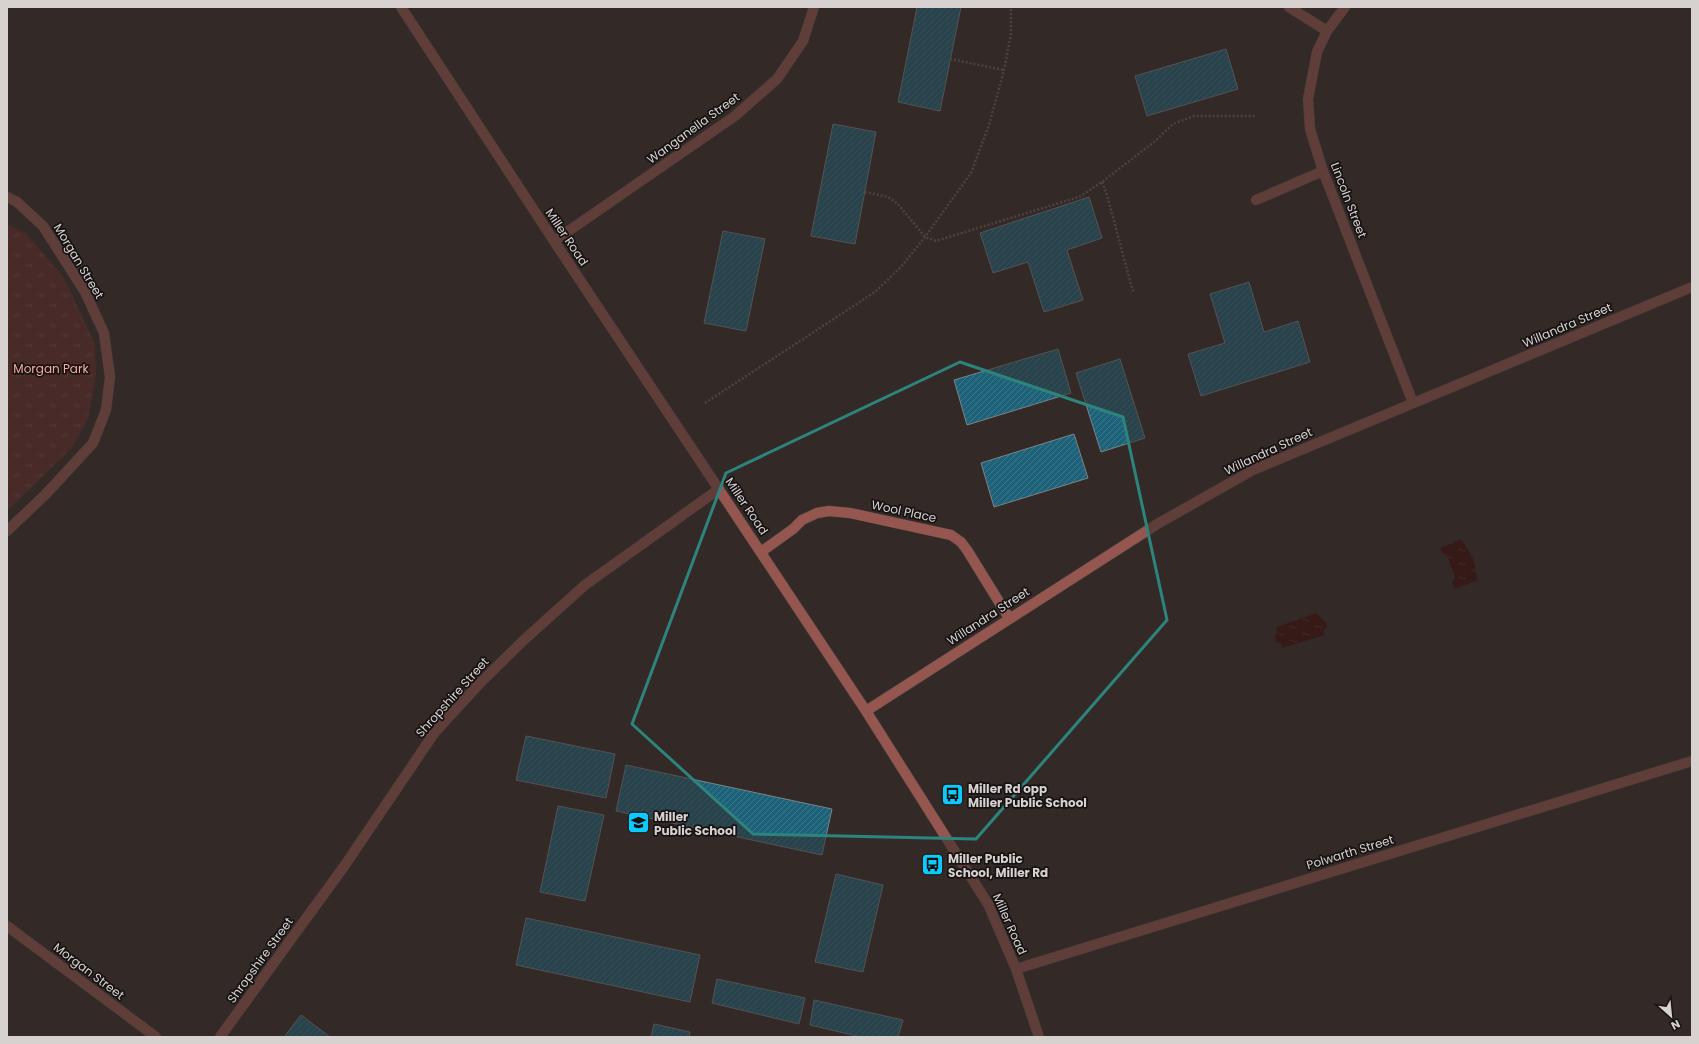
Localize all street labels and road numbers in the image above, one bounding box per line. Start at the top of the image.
street label: Wanganella Street [643,88,743,168]
street label: Lincoln Street [1327,160,1371,240]
street label: Miller Road [542,205,592,269]
street label: Morgan Street [50,220,108,302]
street label: Willandra Street [1520,299,1614,351]
street label: Willandra Street [1221,423,1315,479]
street label: Miller Road [722,474,772,538]
street label: Wool Place [870,496,938,526]
street label: Willandra Street [943,583,1033,649]
street label: Shropshire Street [412,653,492,741]
street label: Polwarth Street [1304,831,1396,873]
street label: Miller Road [989,891,1031,957]
street label: Shropshire Street [223,914,297,1006]
street label: Morgan Street [50,939,128,1003]

